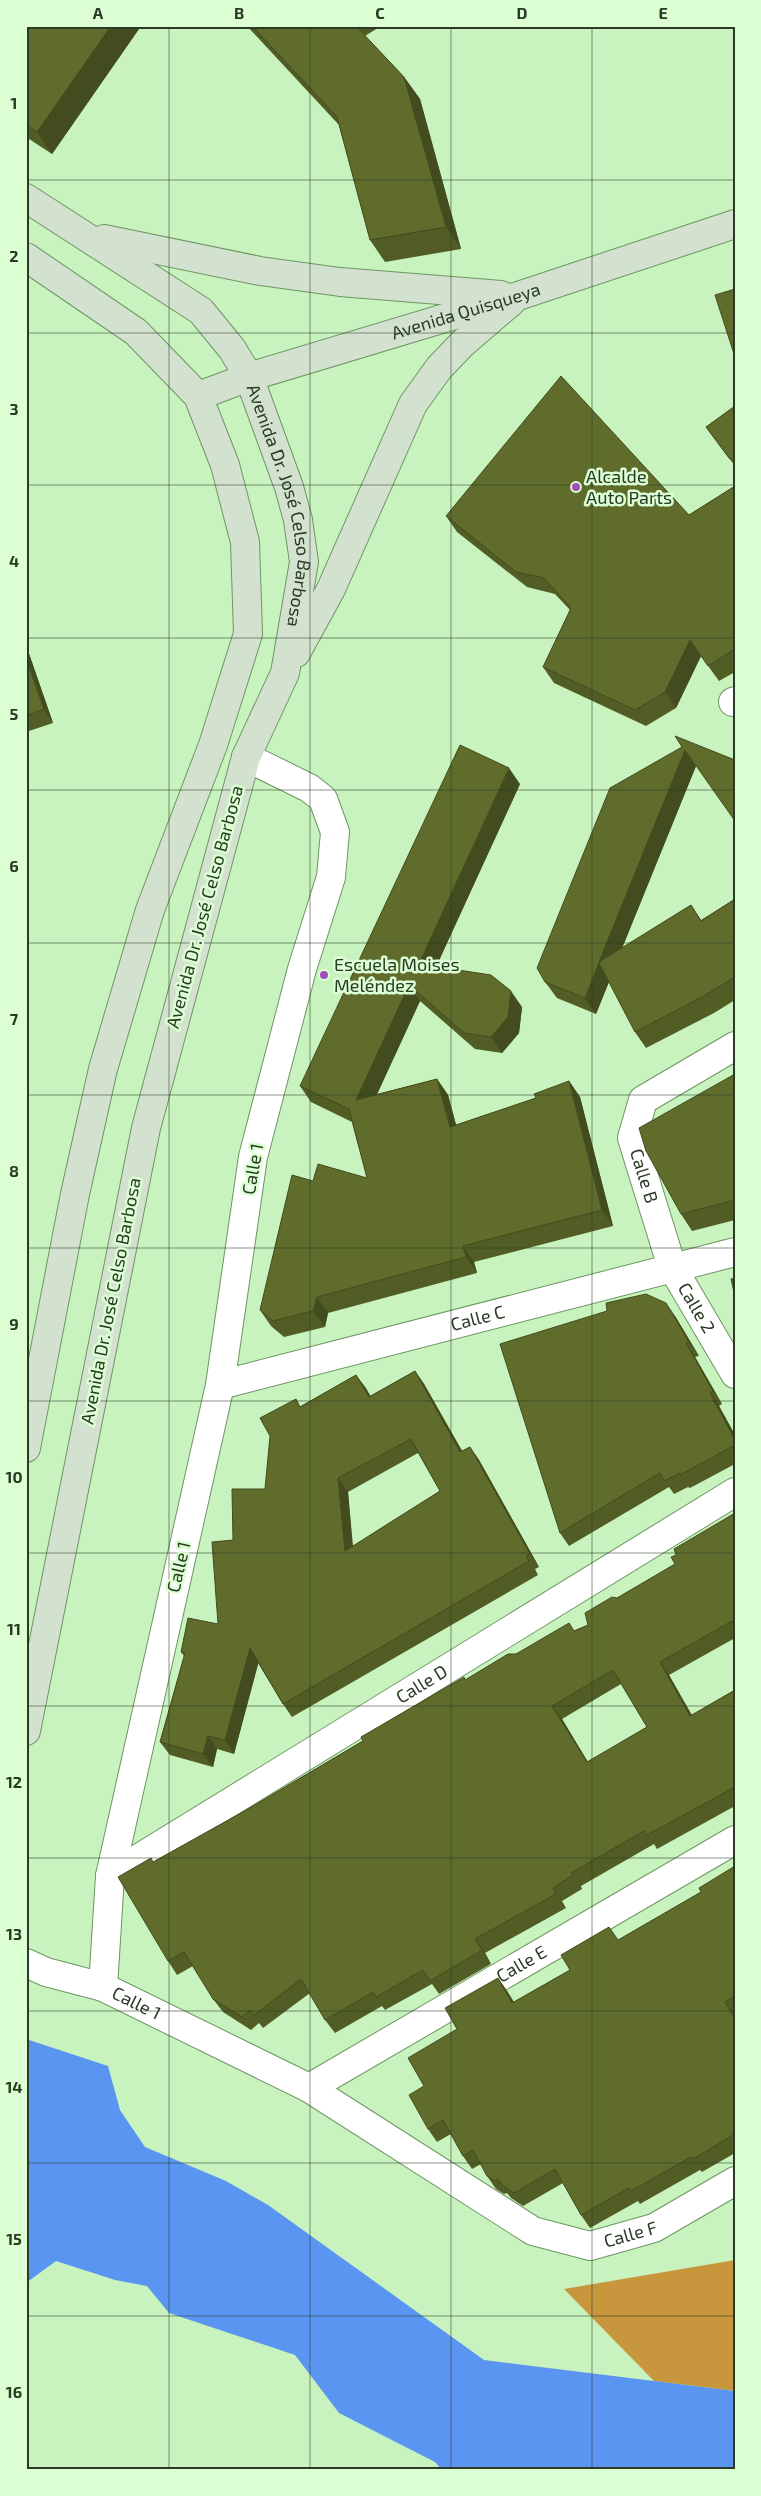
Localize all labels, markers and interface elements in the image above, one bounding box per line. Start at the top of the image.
text: A [93,3,104,22]
text: B [234,3,244,22]
text: C [375,3,385,22]
text: D [517,3,528,22]
text: E [658,3,668,22]
text: 1 [11,93,17,112]
text: 2 [9,246,19,265]
street label: Avenida Quisqueya [389,277,543,344]
street label: Avenida Dr. José Celso Barbosa [242,381,316,629]
text: 3 [9,399,19,418]
place label: Alcalde Auto Parts [586,465,672,508]
marker: Alcalde Auto Parts [570,481,582,493]
text: 4 [9,551,19,570]
text: 5 [10,704,19,723]
street label: Avenida Dr. José Celso Barbosa [161,783,247,1031]
text: 6 [9,856,19,875]
place label: Escuela Moises Meléndez [334,953,460,996]
marker: Escuela Moises Meléndez [318,969,330,981]
text: 7 [10,1009,19,1028]
street label: Calle 1 [237,1141,267,1196]
street label: Calle B [626,1146,663,1206]
text: 8 [9,1161,19,1180]
street label: Avenida Dr. José Celso Barbosa [75,1176,145,1426]
street label: Calle 2 [674,1278,720,1337]
street label: Calle C [448,1300,507,1335]
text: 9 [9,1314,19,1333]
text: 10 [5,1467,23,1486]
street label: Calle 1 [161,1539,195,1594]
text: 11 [7,1619,21,1638]
street label: Calle D [391,1659,451,1708]
text: 12 [6,1772,22,1791]
text: 13 [6,1924,22,1943]
street label: Calle E [492,1940,550,1987]
street label: Calle 1 [109,1981,165,2024]
text: 14 [5,2077,23,2096]
street label: Calle F [601,2216,660,2252]
text: 15 [6,2229,22,2248]
text: 16 [6,2382,22,2401]

